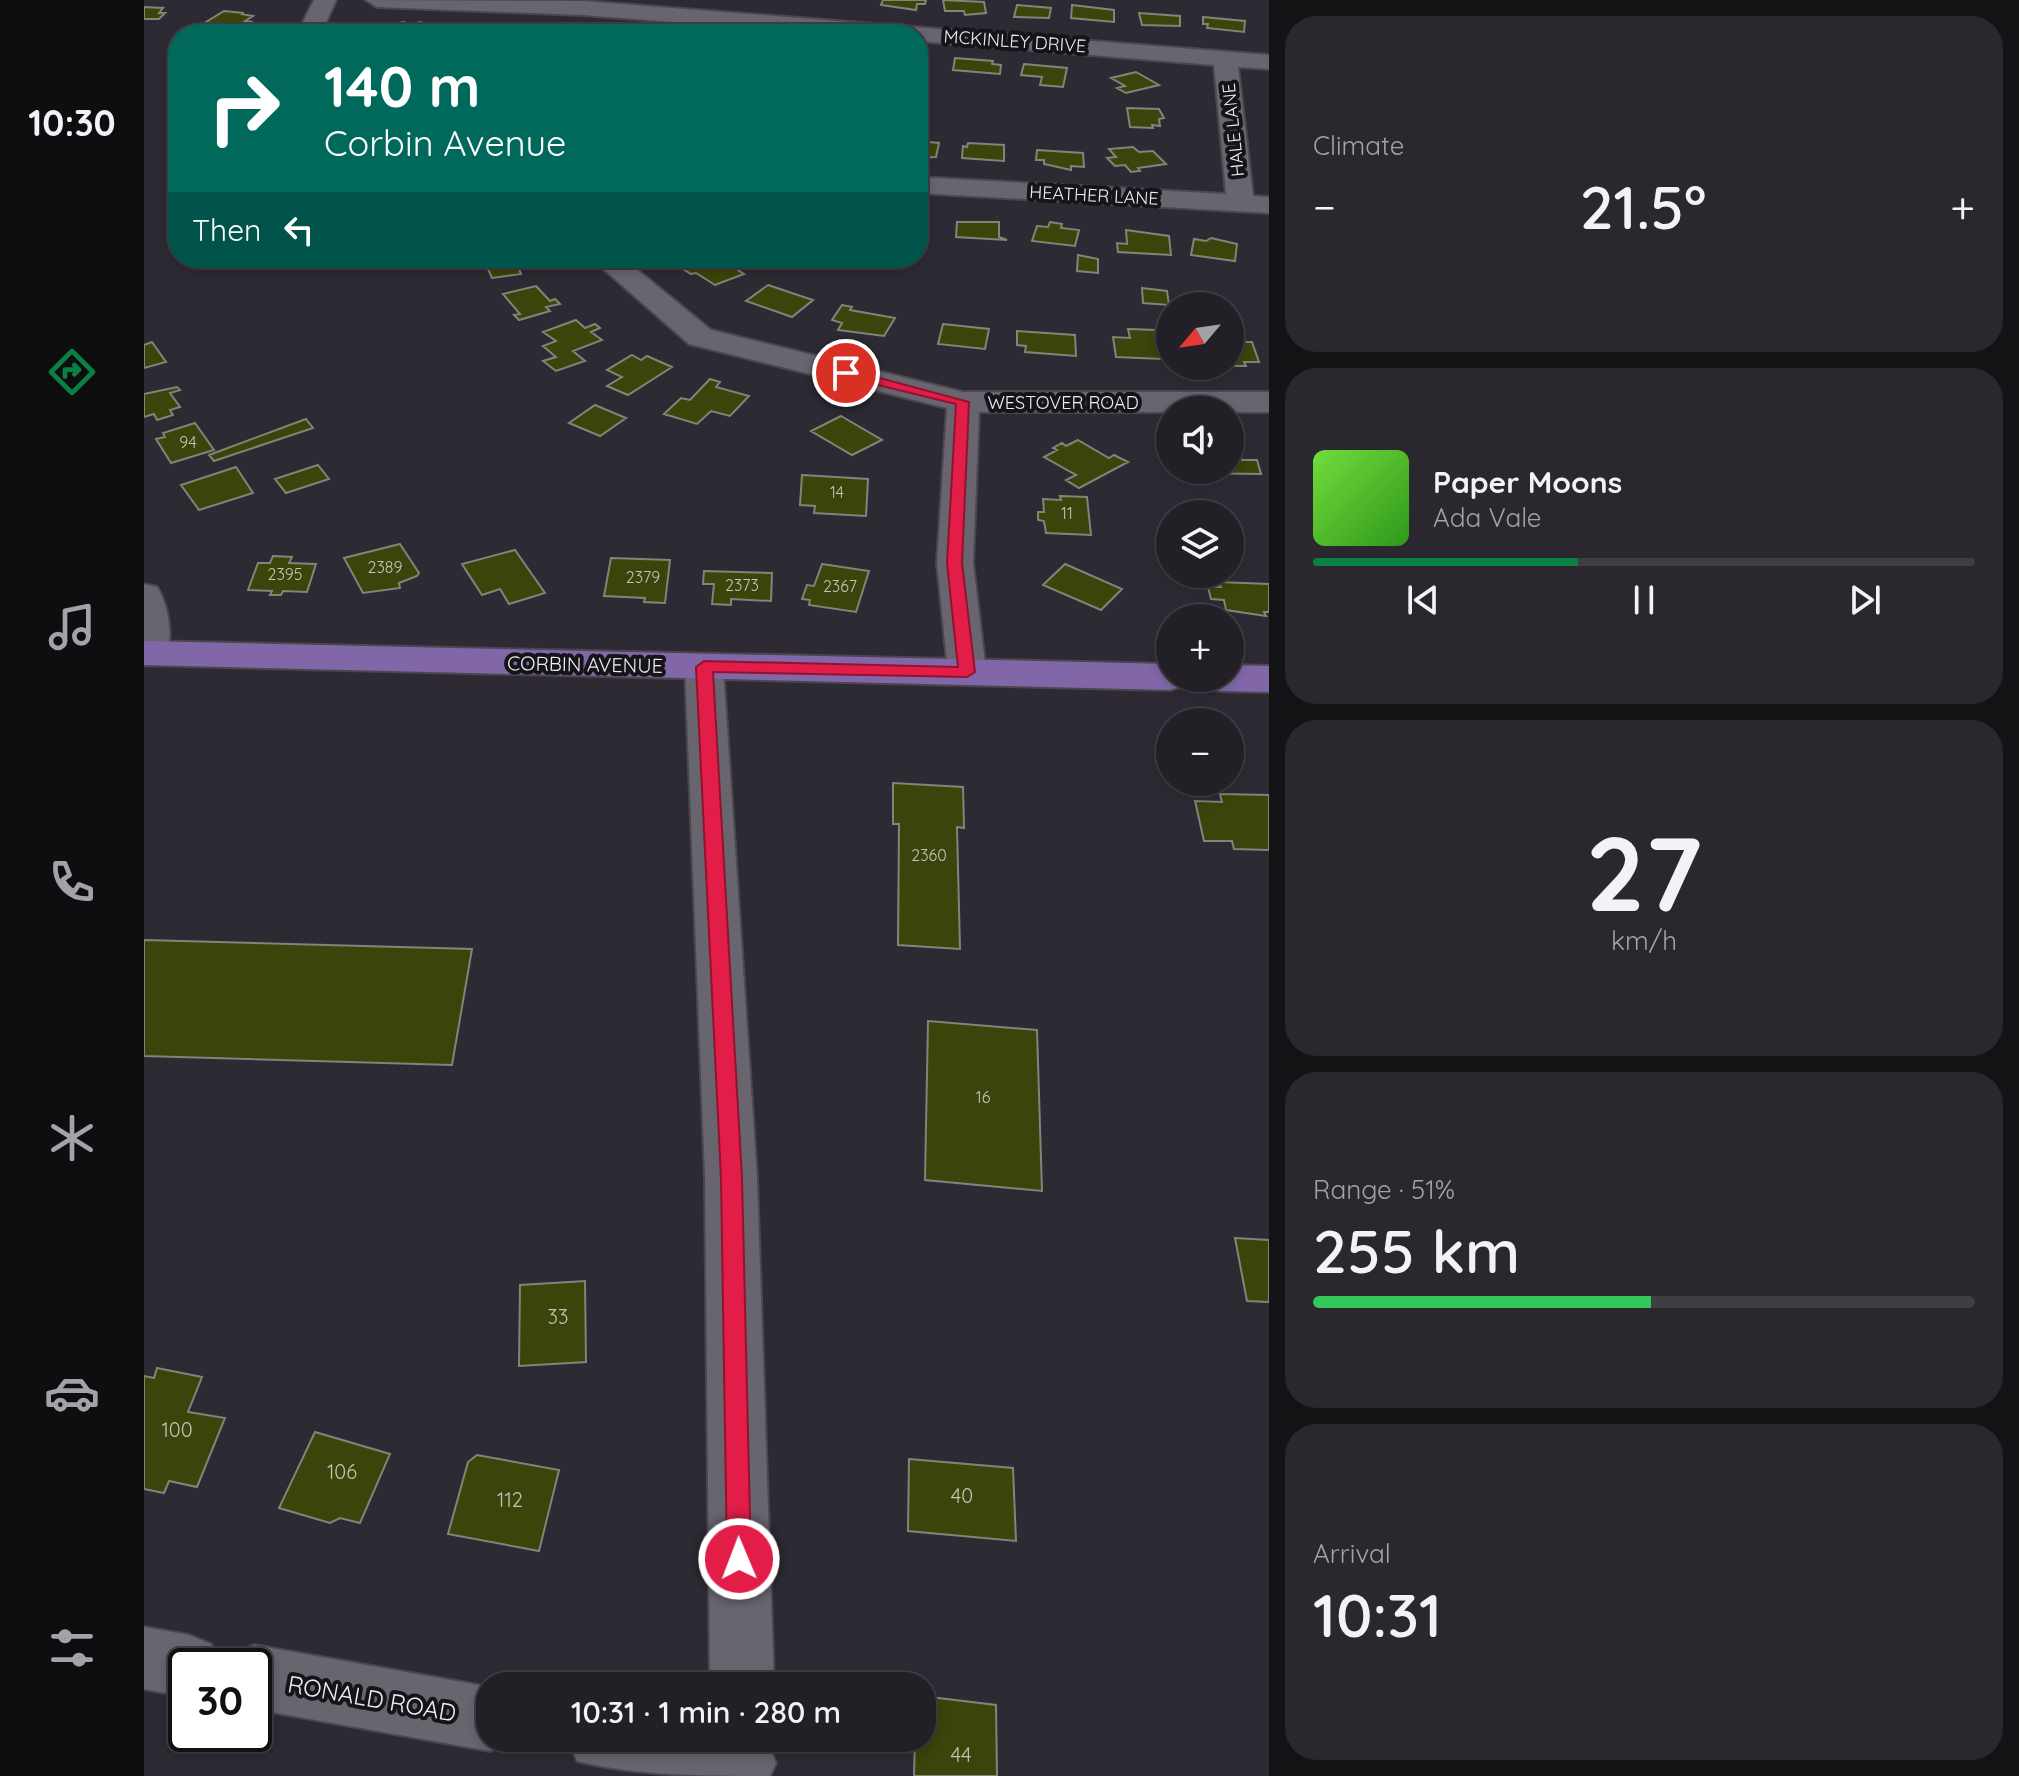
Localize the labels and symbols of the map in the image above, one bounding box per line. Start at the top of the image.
street label: MCKINLEY DRIVE [943,25,1087,57]
street label: HALE LANE [1217,82,1249,178]
street label: HEATHER LANE [1029,180,1159,210]
north arrow [1156,292,1244,380]
pin [812,339,880,407]
street label: WESTOVER ROAD [987,391,1139,414]
house number: 94 [179,432,197,452]
house number: 14 [830,482,844,502]
house number: 11 [1061,503,1073,523]
house number: 2389 [368,557,402,577]
house number: 2395 [268,564,302,584]
house number: 2379 [626,567,660,587]
house number: 2373 [725,575,759,595]
house number: 2367 [823,576,857,596]
street label: CORBIN AVENUE [507,650,663,678]
house number: 2360 [911,845,947,865]
house number: 16 [976,1087,991,1107]
house number: 33 [548,1304,568,1329]
house number: 100 [161,1417,193,1442]
house number: 106 [327,1459,357,1484]
house number: 40 [951,1483,973,1508]
house number: 112 [497,1487,523,1512]
position arrow [697,1517,781,1601]
speed limit sign: 30 [168,1648,272,1752]
street label: RONALD ROAD [285,1668,459,1728]
house number: 44 [950,1742,972,1767]

